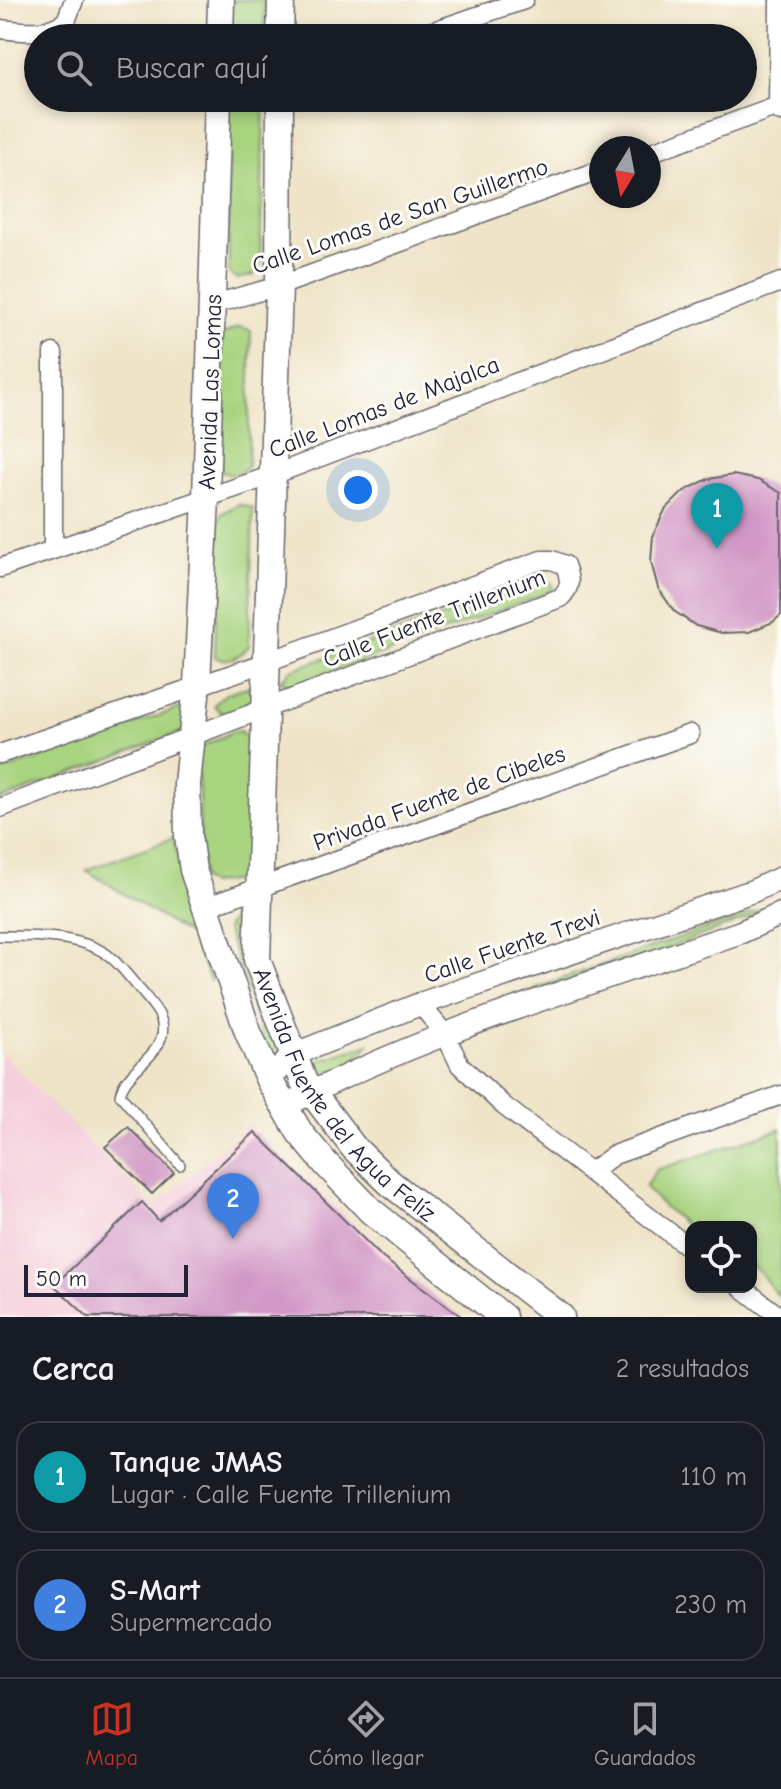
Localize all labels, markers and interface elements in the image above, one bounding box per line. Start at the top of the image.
search box [24,24,757,112]
icon: search [52,46,96,90]
text: Buscar aquí [116,51,267,86]
north arrow [589,136,661,208]
street label: Calle Lomas de San Guillermo [248,152,552,280]
street label: Avenida Las Lomas [193,294,227,490]
street label: Calle Lomas de Majalca [265,350,503,464]
your location [338,470,378,510]
pin: 1 [691,483,743,549]
street label: Calle Fuente Trillenium [319,563,549,673]
street label: Privada Fuente de Cibeles [309,739,569,857]
street label: Calle Fuente Trevi [420,903,604,989]
street label: Avenida Fuente del Agua Felíz [247,964,442,1228]
pin: 2 [207,1173,259,1239]
map controls [685,1221,757,1293]
button: locate [685,1221,757,1293]
scale bar [24,1261,188,1297]
text: 50 m [36,1266,87,1292]
text: Cerca [32,1349,115,1389]
text: 2 resultados [616,1354,749,1384]
text: Tanque JMAS [110,1445,282,1480]
text: 1 [55,1462,65,1492]
text: 110 m [680,1462,747,1492]
text: Lugar · Calle Fuente Trillenium [110,1480,451,1510]
text: S-Mart [110,1573,200,1608]
text: 2 [54,1590,66,1620]
text: 230 m [674,1590,747,1620]
text: Supermercado [110,1608,272,1638]
tab: Mapa [85,1697,138,1771]
tab: Cómo llegar [309,1697,423,1771]
tab: Guardados [594,1697,696,1771]

